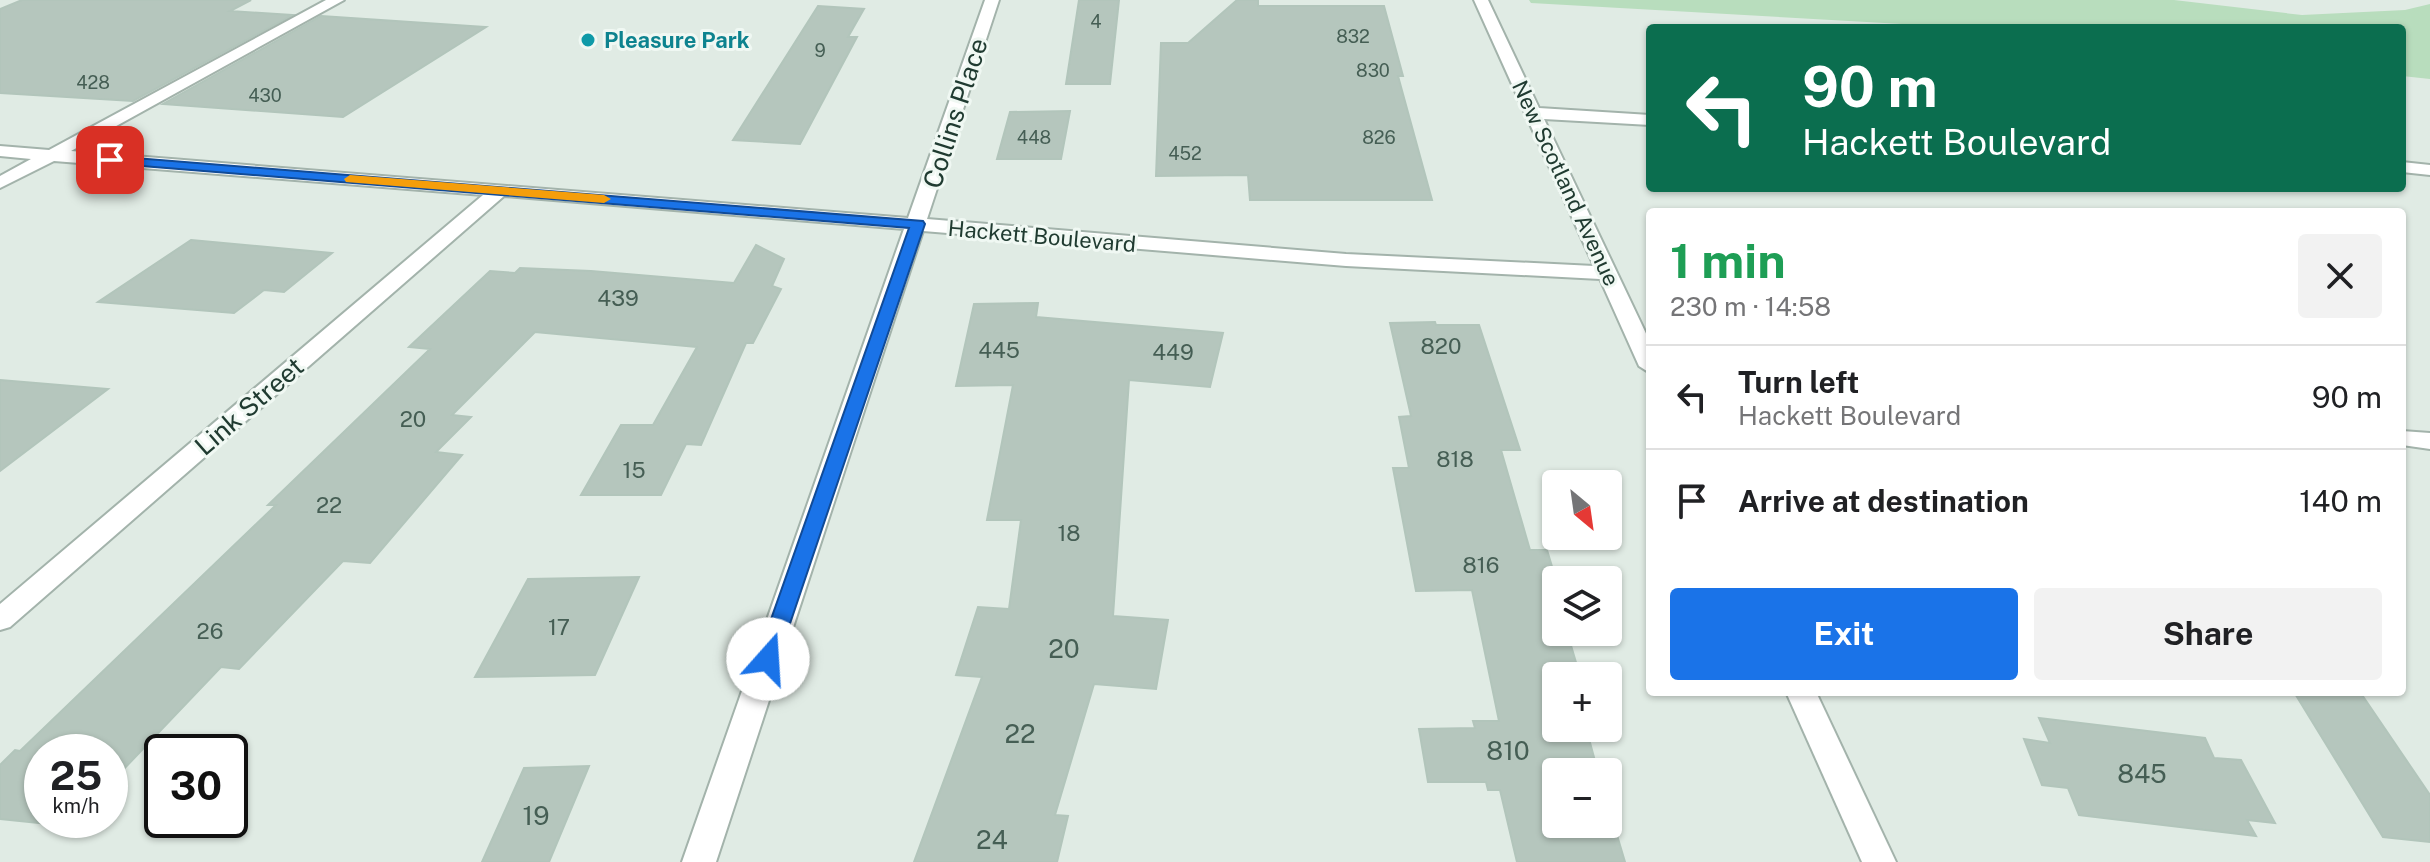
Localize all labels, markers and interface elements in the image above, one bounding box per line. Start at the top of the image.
house number: 4 [1090,11,1102,32]
house number: 832 [1336,26,1370,47]
place label: Pleasure Park [604,27,750,53]
marker: Pleasure Park [579,31,597,49]
street label: Collins Place [916,34,994,192]
house number: 9 [814,40,826,61]
text: 90 m [1802,54,1938,120]
icon: left [1670,56,1774,160]
house number: 830 [1356,60,1390,81]
house number: 428 [76,72,110,93]
street label: New Scotland Avenue [1507,76,1625,290]
house number: 430 [248,85,282,106]
text: Hackett Boulevard [1802,121,2111,163]
pin [76,126,144,194]
house number: 448 [1017,127,1051,148]
house number: 826 [1362,127,1396,148]
icon: arrive [88,138,132,182]
house number: 452 [1168,143,1202,164]
street label: Hackett Boulevard [947,215,1137,257]
text: 1 min [1670,232,1786,289]
button: close [2298,234,2382,318]
house number: 439 [597,285,639,311]
text: 230 m · 14:58 [1670,291,1831,322]
house number: 820 [1421,333,1461,359]
house number: 445 [978,337,1020,363]
house number: 449 [1152,339,1194,365]
street label: Link Street [188,351,310,461]
text: Turn left [1738,364,1859,400]
icon: left [1670,375,1714,419]
text: 90 m [2312,379,2382,415]
text: Hackett Boulevard [1738,400,1961,431]
house number: 20 [400,406,426,432]
house number: 818 [1436,446,1474,472]
house number: 15 [622,457,646,483]
north arrow [1542,470,1622,550]
map controls [1542,470,1622,838]
icon: arrive [1670,479,1714,523]
text: Arrive at destination [1738,483,2029,519]
text: 140 m [2299,483,2382,519]
house number: 22 [316,492,342,518]
house number: 18 [1057,520,1081,546]
house number: 816 [1463,552,1499,578]
button: layers [1542,566,1622,646]
button: Exit [1670,588,2018,680]
button: Share [2034,588,2382,680]
house number: 17 [548,614,570,640]
position arrow [726,617,810,701]
house number: 26 [197,618,223,644]
house number: 20 [1048,633,1080,664]
button: + [1542,662,1622,742]
house number: 22 [1005,718,1036,749]
speed limit sign: 30 [144,734,248,838]
house number: 810 [1486,735,1530,766]
text: 25 [50,752,102,799]
button: − [1542,758,1622,838]
house number: 845 [2117,758,2167,789]
text: km/h [52,794,100,818]
house number: 19 [523,800,549,831]
house number: 24 [976,824,1008,855]

